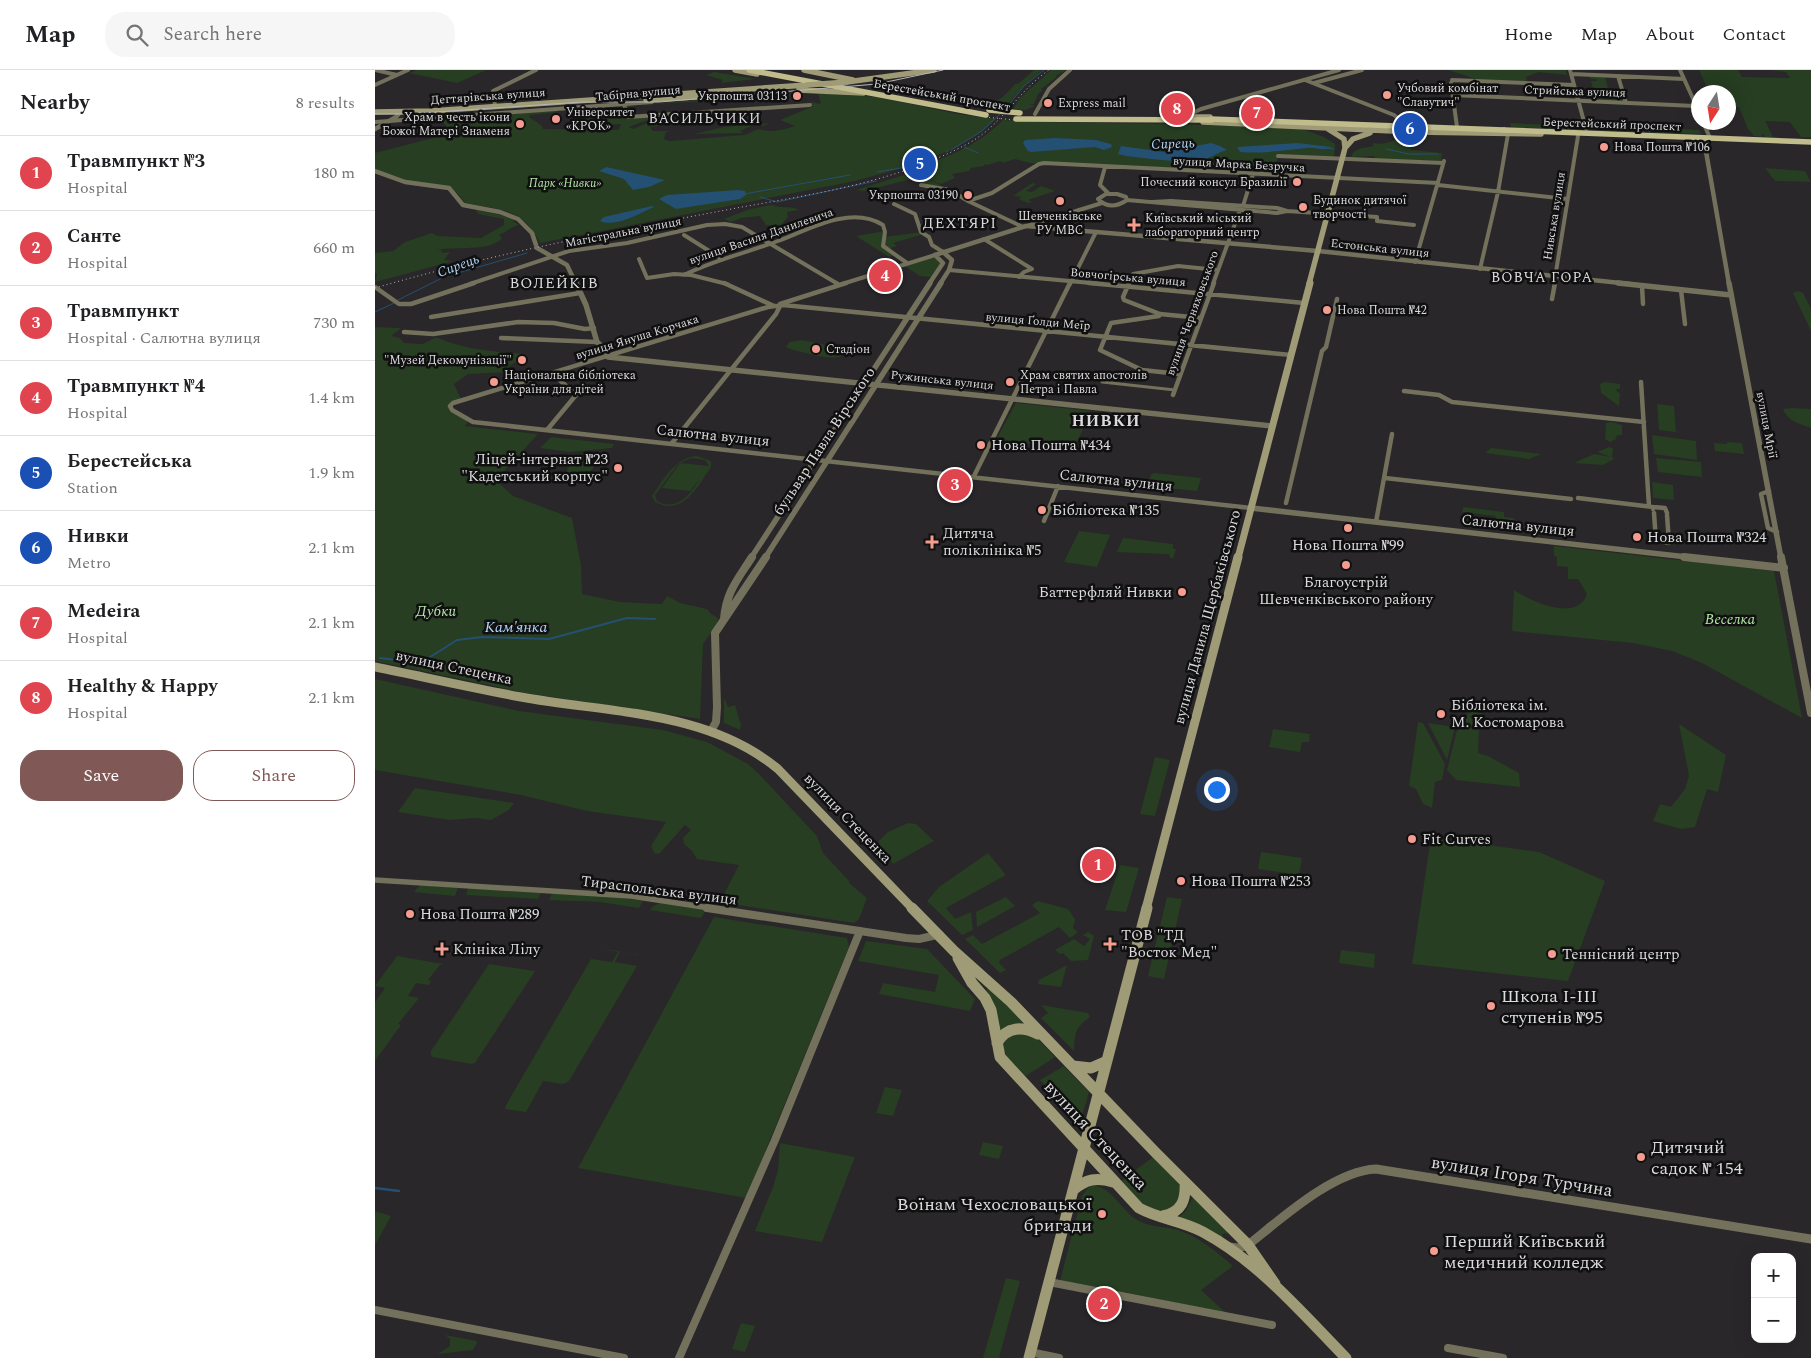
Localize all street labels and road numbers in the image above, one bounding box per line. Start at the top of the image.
street label: Берестейський проспект [872,74,1012,117]
street label: Табірна вулиця [595,80,681,107]
street label: Стрийська вулиця [1524,80,1626,103]
street label: Дегтярівська вулиця [430,83,546,110]
street label: Берестейський проспект [1542,113,1682,136]
street label: вулиця Марка Безручка [1172,152,1306,177]
street label: Нивська вулиця [1538,171,1571,262]
street label: вулиця Василя Данилевича [687,203,836,270]
street label: Магістральна вулиця [563,212,683,253]
street label: Естонська вулиця [1330,234,1430,263]
street label: вулиця Черняховського [1161,248,1224,378]
street label: Вовчогірська вулиця [1069,263,1186,292]
street label: вулиця Ґолди Меїр [985,307,1091,336]
street label: вулиця Януша Корчака [573,310,701,365]
street label: бульвар Павла Вірського [768,362,881,520]
street label: Ружинська вулиця [890,366,994,395]
street label: вулиця Мрії [1751,390,1782,460]
street label: Салютна вулиця [655,418,771,453]
street label: Салютна вулиця [1058,463,1174,498]
street label: вулиця Данила Щербаківського [1168,507,1247,727]
street label: Салютна вулиця [1460,508,1576,543]
street label: вулиця Стеценка [394,644,515,691]
street label: вулиця Стеценка [798,768,897,869]
street label: Тираспольська вулиця [580,870,738,911]
street label: вулиця Стеценка [1037,1074,1154,1197]
street label: вулиця Ігоря Турчина [1429,1149,1615,1204]

